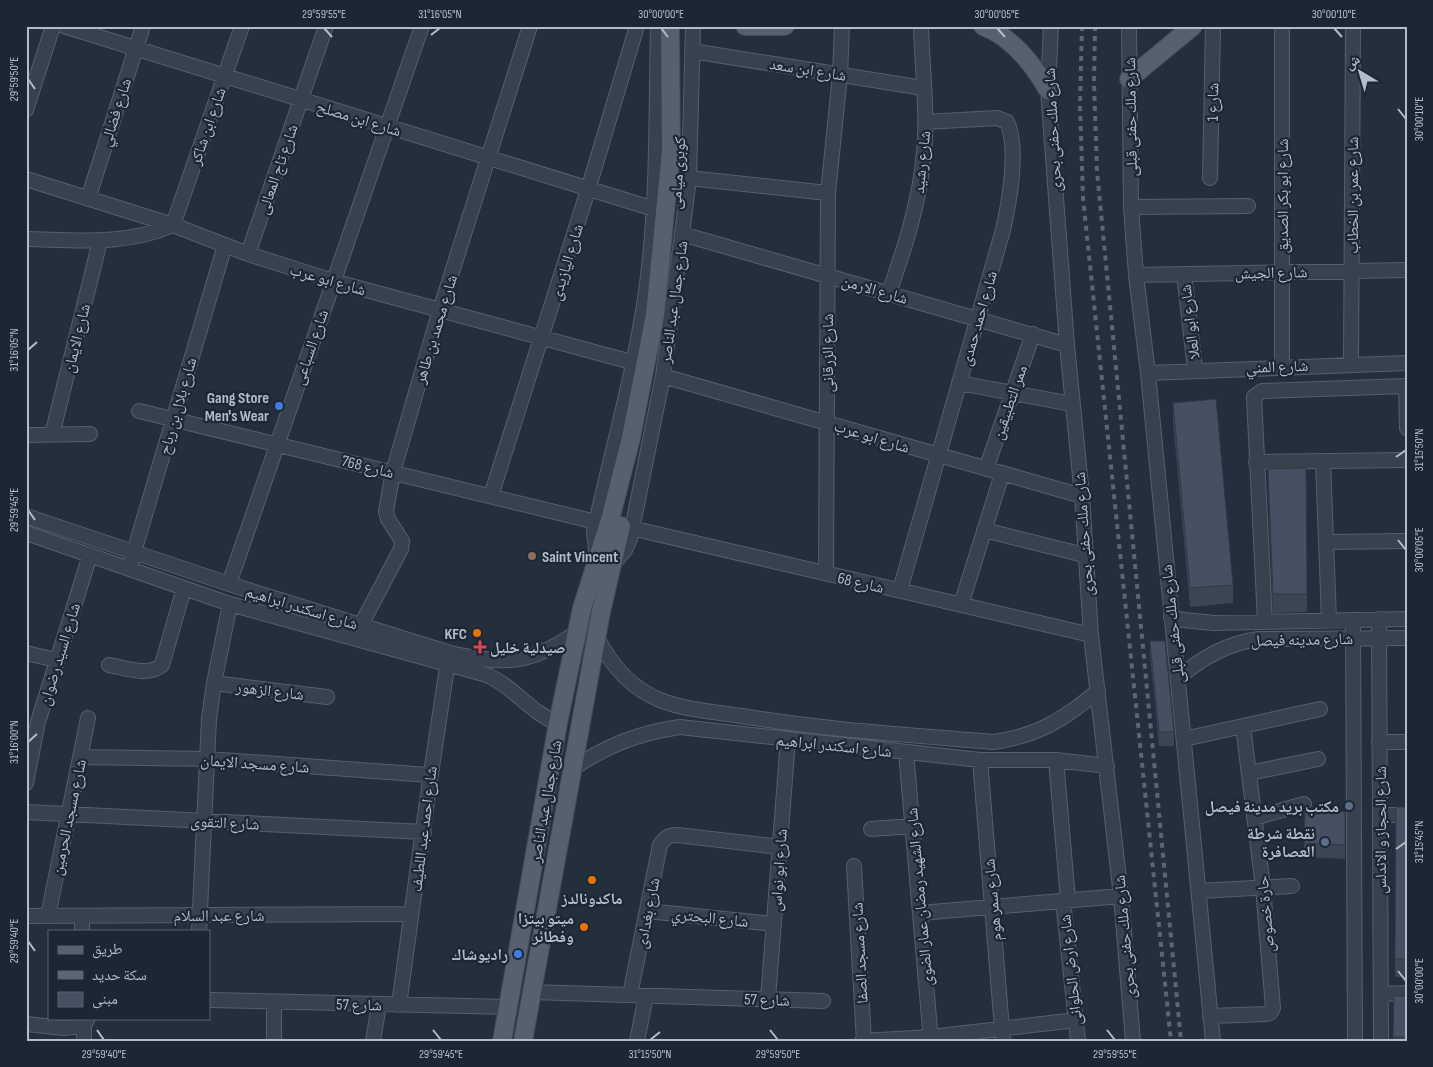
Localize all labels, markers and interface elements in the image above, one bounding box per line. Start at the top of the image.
text: 29°59'55"E [302,7,346,22]
text: 31°16'05"N [418,7,462,22]
text: 30°00'00"E [638,7,684,22]
text: 30°00'05"E [974,7,1020,22]
text: 30°00'10"E [1312,7,1356,22]
north arrow [1336,48,1386,98]
text: ش [1341,51,1364,73]
street label: شارع ابن سعد [768,55,848,86]
text: 29°59'50"E [7,57,22,101]
street label: شارع ملك حفنى قبلى [1121,57,1142,177]
street label: شارع ملك حفنى بحرى [1041,67,1066,193]
street label: شارع فضالي [96,76,138,150]
street label: شارع 1 [1204,83,1223,121]
street label: شارع ابن شاكر [186,85,231,169]
text: 30°00'10"E [1412,97,1427,141]
street label: شارع ابن مصلح [314,98,403,141]
street label: شارع تاج المعالى [254,122,303,217]
street label: شارع رشيد [910,130,935,194]
street label: كوبرى ميامى [666,136,691,210]
street label: شارع عمر بن الخطاب [1344,136,1363,254]
street label: شارع ابو بكر الصديق [1274,139,1293,253]
street label: شارع اليازيدى [547,222,588,303]
street label: شارع جمال عبد الناصر [656,240,693,366]
street label: شارع ابو عرب [287,261,368,300]
street label: شارع الجيش [1234,263,1308,284]
street label: شارع احمد حمدى [957,269,1002,368]
street label: شارع الارمن [839,272,910,309]
street label: شارع محمد بن طاهر [411,273,462,387]
street label: شارع ابو العلا [1177,284,1204,360]
street label: شارع الايمان [60,302,95,375]
street label: شارع السباعى [290,307,333,388]
street label: شارع الزرقانى [819,314,838,392]
text: 31°16'05"N [7,328,22,372]
street label: شارع بلال بن رباح [155,356,201,457]
street label: شارع المني [1246,357,1309,380]
street label: ممر التطبيقين [989,363,1032,442]
place label: Gang Store Men's Wear [205,389,269,426]
marker: Gang Store Men's Wear [273,400,285,412]
street label: شارع ابو عرب [831,417,912,458]
text: 31°15'50"N [1412,429,1427,471]
street label: شارع 768 [339,452,396,483]
street label: شارع ملك حفنى بحرى [1071,471,1098,597]
text: 29°59'45"E [7,488,22,532]
text: 30°00'05"E [1412,527,1427,573]
place label: Saint Vincent [542,548,618,567]
marker: Saint Vincent [526,550,538,562]
street label: شارع ملك حفنى قبلى [1158,563,1189,684]
street label: شارع 68 [836,569,886,598]
street label: شارع اسكندر ابراهيم [243,582,360,635]
street label: شارع السيد رضوان [36,601,85,708]
place label: KFC [444,625,467,644]
marker: KFC [471,627,483,639]
street label: شارع مدينه فيصل [1251,630,1353,651]
place label: صيدلية خليل [490,639,565,658]
marker: صيدلية خليل [474,641,486,653]
street label: شارع الزهور [234,678,305,705]
text: 31°16'00"N [7,720,22,764]
street label: شارع اسكندر ابراهيم [775,731,893,762]
street label: شارع جمال عبد الناصر [526,739,567,865]
street label: شارع مسجد الايمان [200,751,310,778]
street label: شارع مسجد الحرمين [48,757,91,877]
street label: شارع احمد عبد اللطيف [407,765,442,893]
street label: شارع الحجاز و الاندلس [1372,766,1391,894]
place label: مكتب بريد مدينة فيصل [1205,798,1339,817]
marker: مكتب بريد مدينة فيصل [1343,800,1355,812]
street label: شارع الشهيد رمضان عمار الضوى [903,807,938,987]
street label: شارع التقوى [190,812,260,835]
text: 31°15'45"N [1412,821,1427,863]
place label: نقطة شرطة العصافرة [1247,825,1315,862]
street label: شارع ابو نواس [767,828,792,912]
marker: نقطة شرطة العصافرة [1319,836,1331,848]
street label: شارع سمر هوم [980,858,1007,942]
marker: ماكدونالدز [586,874,598,886]
street label: شارع ملك حفنى بحرى [1111,874,1140,1000]
street label: حارة خصوص [1254,875,1279,953]
street label: شارع بغدادى [632,876,665,950]
place label: ماكدونالدز [560,890,623,909]
street label: شارع مسجد الصفا [848,902,873,1004]
street label: شارع البحتري [670,905,749,934]
street label: شارع عبد السلام [173,907,265,926]
place label: ميتو بيتزا وفطائر [518,910,574,947]
street label: شارع ارض الحلوانى [1056,913,1087,1026]
text: 29°59'40"E [7,919,22,963]
marker: ميتو بيتزا وفطائر [578,921,590,933]
legend [48,930,210,1020]
text: طريق [92,940,123,959]
place label: راديوشاك [451,946,508,965]
marker: راديوشاك [512,948,524,960]
text: 30°00'00"E [1412,958,1427,1004]
text: سكة حديد [92,966,147,985]
text: مبنى [92,990,118,1009]
street label: شارع 57 [744,990,790,1011]
street label: شارع 57 [336,996,382,1015]
text: 29°59'40"E [82,1047,126,1062]
text: 29°59'45"E [419,1047,463,1062]
text: 31°15'50"N [629,1047,671,1062]
text: 29°59'50"E [756,1047,800,1062]
text: 29°59'55"E [1093,1047,1137,1062]

